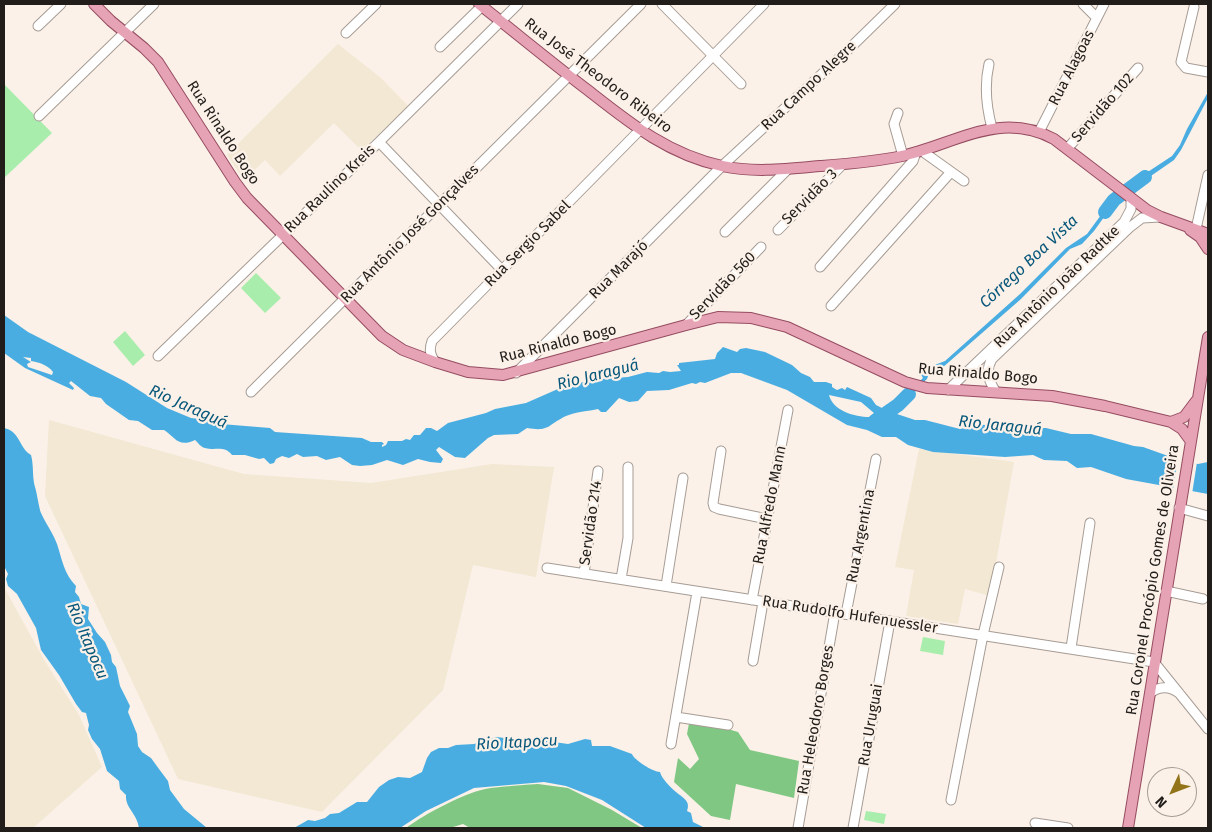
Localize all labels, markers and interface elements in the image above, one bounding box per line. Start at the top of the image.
street label: Rua José Theodoro Ribeiro [521,15,675,137]
street label: Rua Alagoas [1045,27,1099,109]
street label: Rua Campo Alegre [758,37,860,135]
street label: Servidão 102 [1068,70,1138,146]
street label: Rua Rinaldo Bogo [183,78,263,188]
street label: Rua Raulino Kreis [281,141,379,237]
street label: Rua Antônio José Gonçalves [337,161,483,307]
street label: Servidão 3 [778,165,842,229]
street label: Rua Sergio Sabel [481,197,575,291]
water label: Córrego Boa Vista [976,211,1082,313]
street label: Rua Antônio João Radtke [990,222,1124,352]
street label: Rua Marajó [586,237,652,303]
street label: Servidão 560 [686,248,760,324]
street label: Rua Rinaldo Bogo [497,321,619,367]
water label: Rio Jaraguá [555,356,641,394]
street label: Rua Rinaldo Bogo [917,360,1039,388]
water label: Rio Jaraguá [146,381,230,433]
water label: Rio Jaraguá [957,412,1043,440]
street label: Rua Coronel Procópio Gomes de Oliveira [1123,443,1183,717]
street label: Rua Alfredo Mann [750,444,790,566]
street label: Servidão 214 [576,480,606,566]
street label: Rua Argentina [843,488,879,584]
street label: Rua Rudolfo Hufenuessler [761,592,939,638]
water label: Rio Itapocu [62,600,112,682]
street label: Rua Heleodoro Borges [794,644,838,796]
street label: Rua Uruguai [855,682,887,768]
water label: Rio Itapocu [476,731,558,755]
north arrow [1147,767,1197,817]
text: N [1152,793,1171,811]

